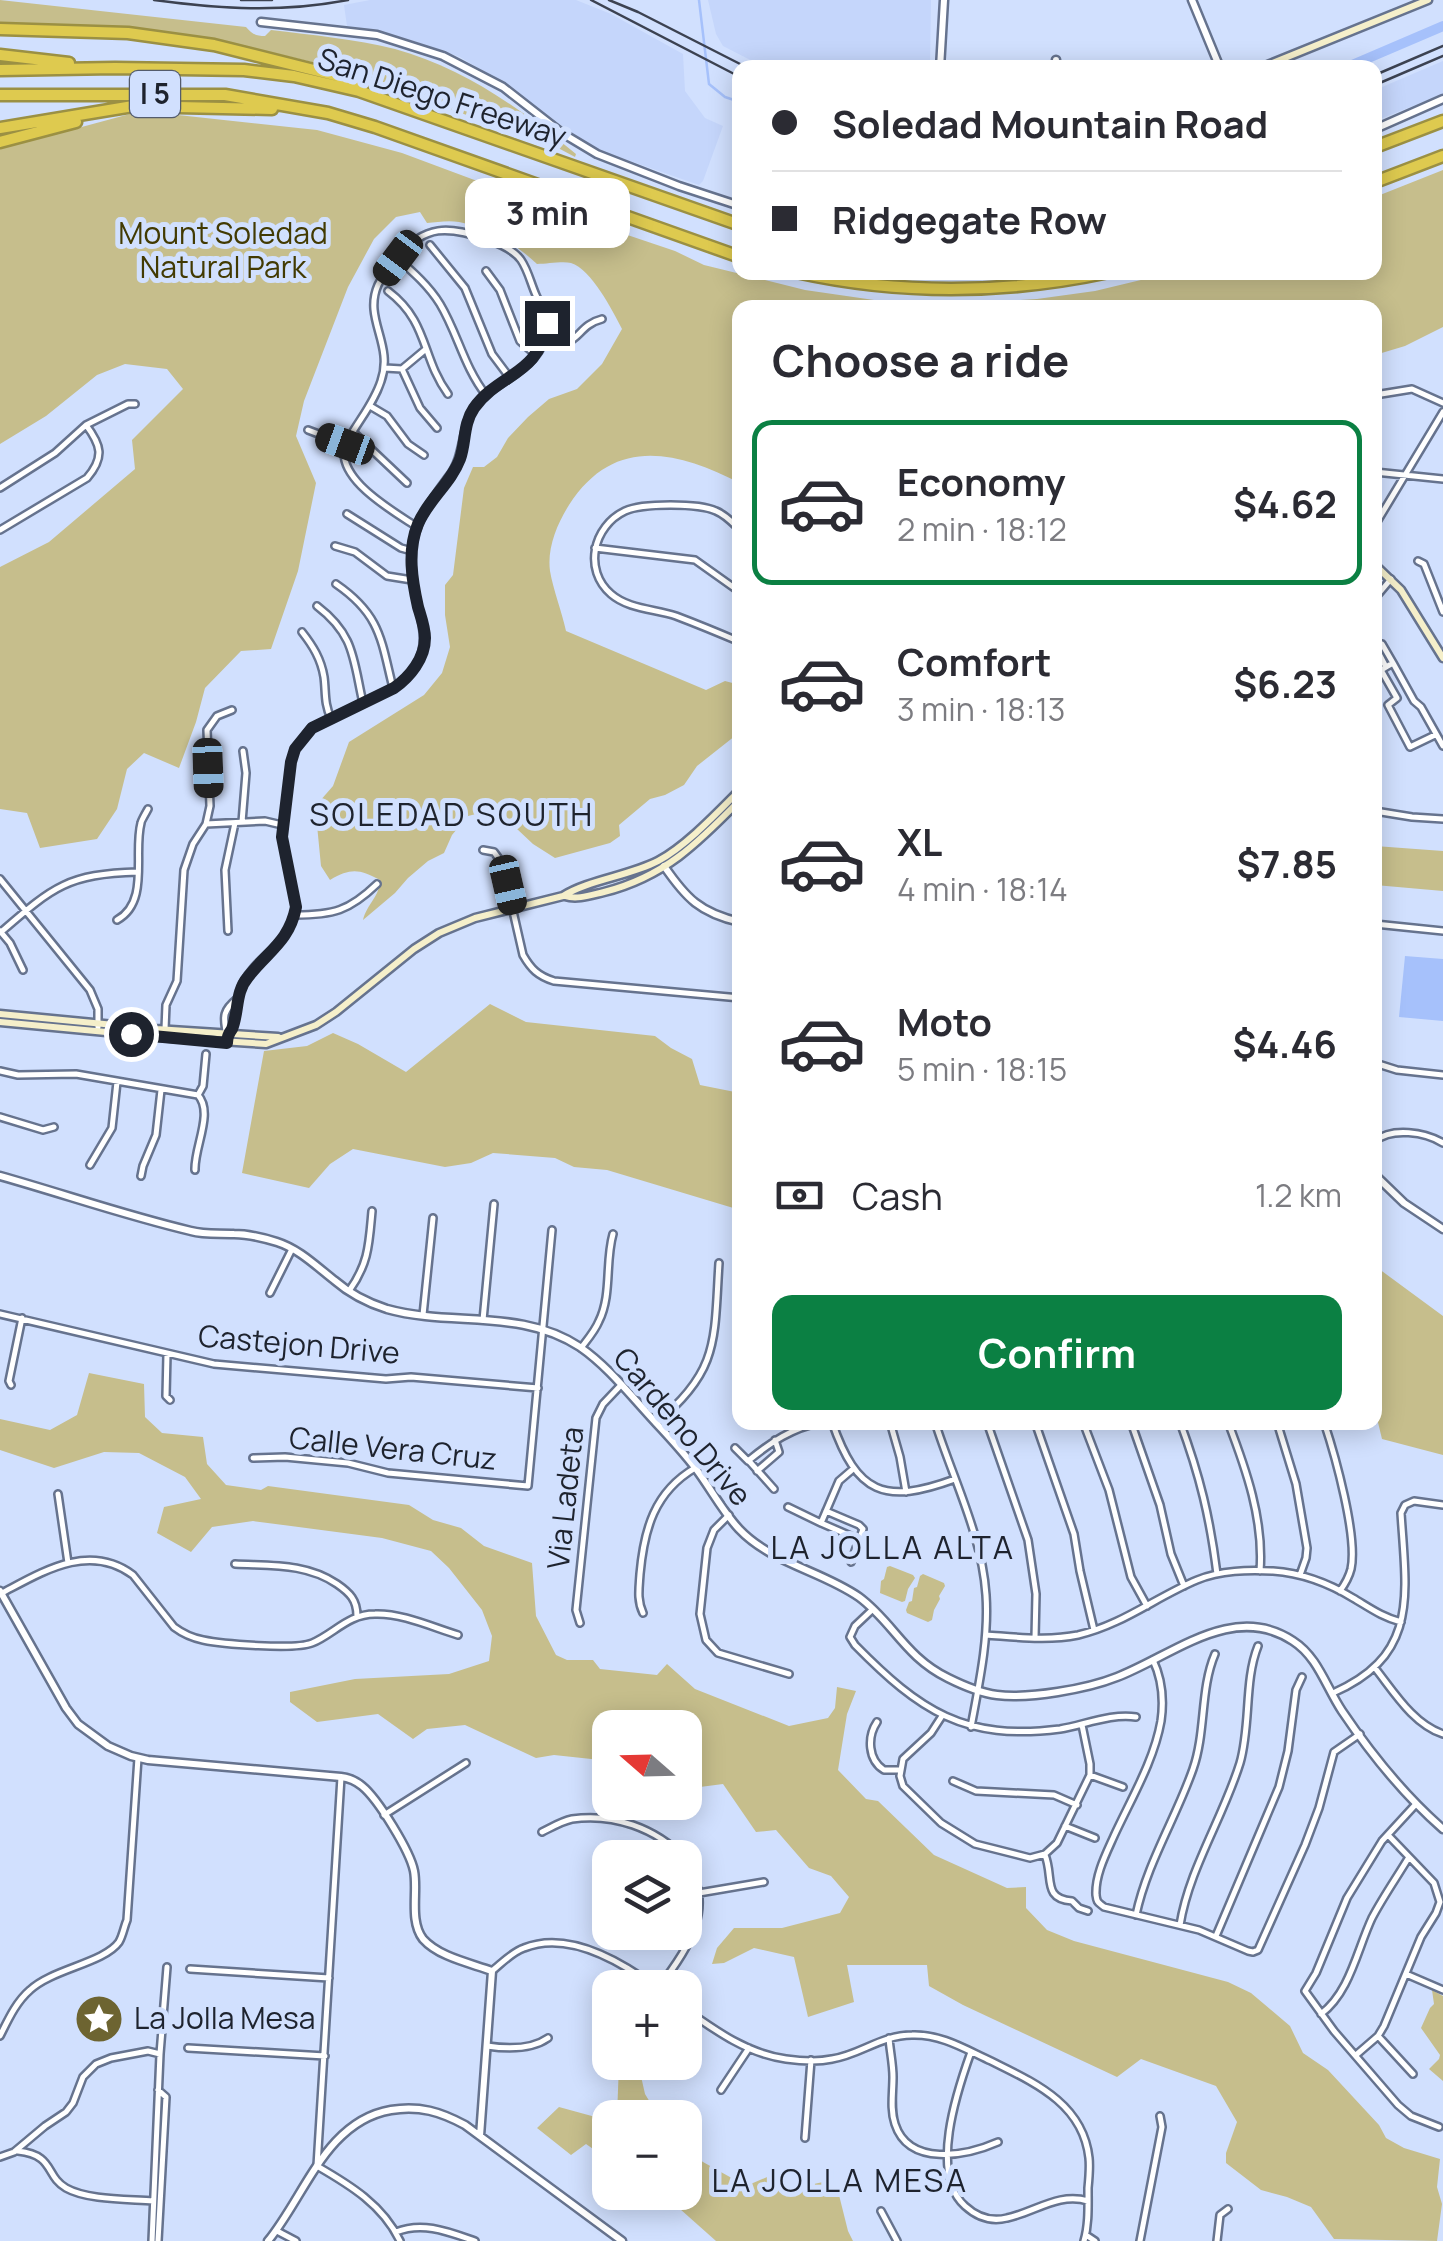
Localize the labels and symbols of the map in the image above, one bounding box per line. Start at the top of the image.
street label: San Diego Freeway [313,37,572,156]
road number: I 5 [130,71,180,117]
callout: 3 min [464,178,630,248]
park label: Mount Soledad Natural Park [118,212,328,287]
car [368,225,428,291]
route end [525,301,570,346]
car [312,420,378,468]
car [192,737,224,799]
district label: SOLEDAD SOUTH [309,792,595,836]
car [487,852,529,918]
route start [109,1012,154,1057]
street label: Castejon Drive [197,1314,402,1373]
street label: Cardeno Drive [605,1338,762,1514]
street label: Calle Vera Cruz [287,1416,499,1479]
street label: Via Ladeta [537,1425,592,1571]
district label: LA JOLLA ALTA [771,1525,1015,1569]
north arrow [592,1710,702,1820]
place icon: La Jolla Mesa [73,1993,125,2045]
place label: La Jolla Mesa [134,1997,315,2038]
district label: LA JOLLA MESA [711,2158,969,2202]

